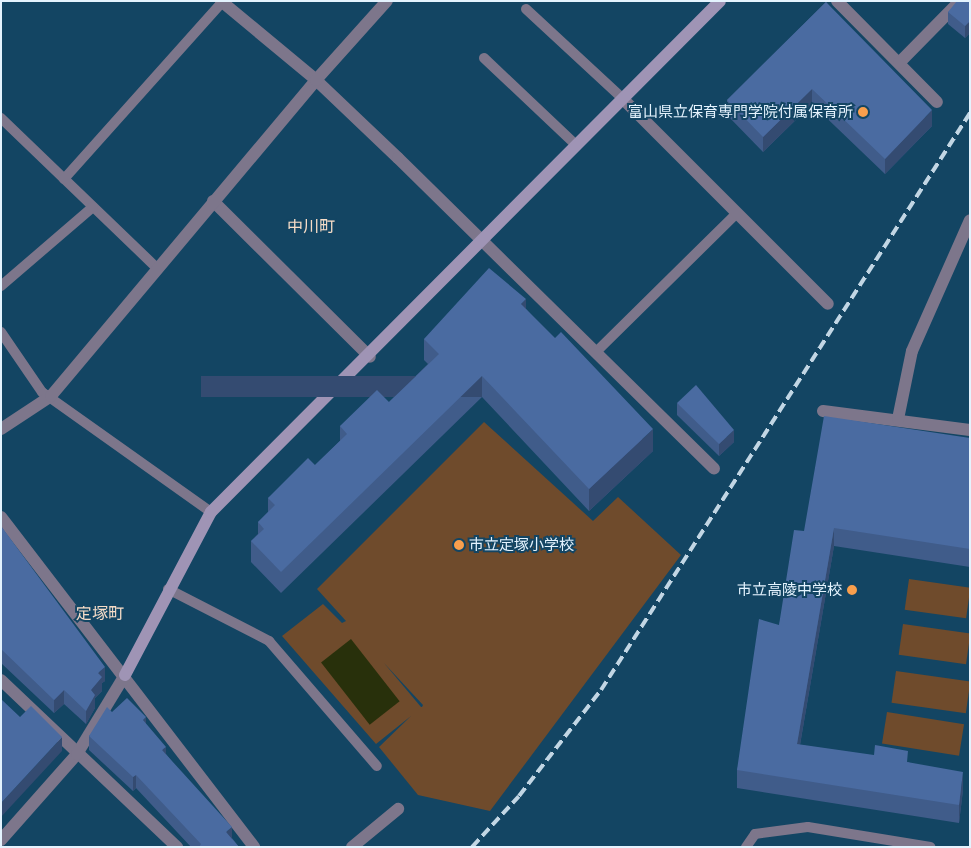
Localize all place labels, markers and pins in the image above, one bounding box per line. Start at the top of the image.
place label: 富山県立保育専門学院付属保育所 [628,103,853,121]
marker: 富山県立保育専門学院付属保育所 [857,106,869,118]
place label: 市立定塚小学校 [469,536,574,554]
marker: 市立定塚小学校 [453,539,465,551]
place label: 市立高陵中学校 [737,581,842,599]
marker: 市立高陵中学校 [846,584,858,596]

